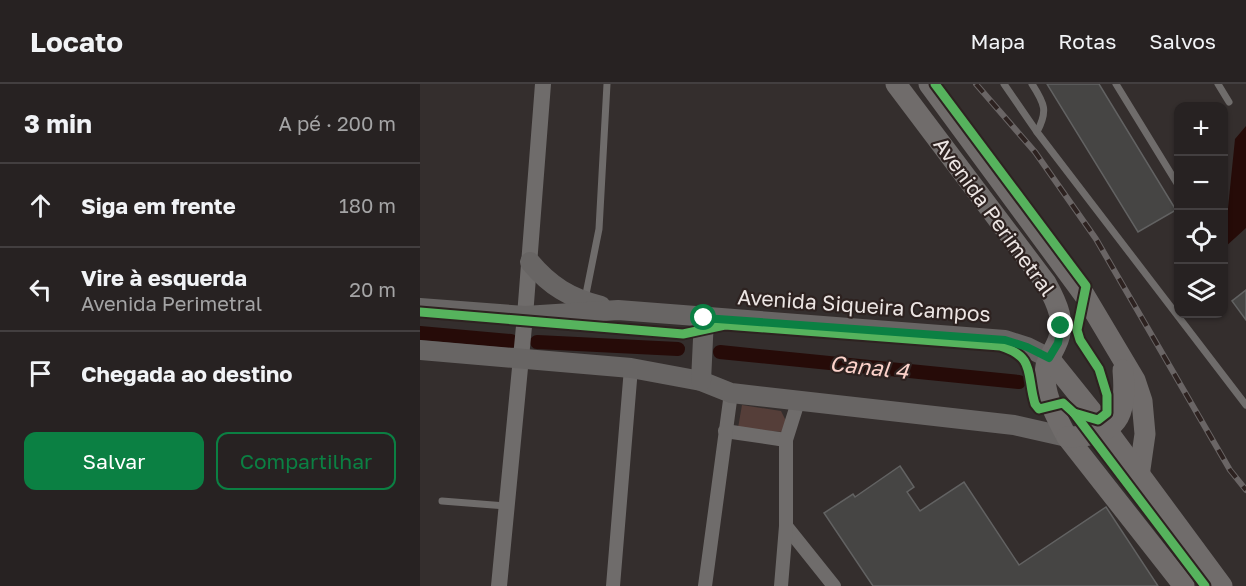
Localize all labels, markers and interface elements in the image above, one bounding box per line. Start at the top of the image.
text: Locato [30,25,123,58]
text: Mapa [971,28,1025,54]
text: Rotas [1058,28,1116,54]
text: Salvos [1149,28,1216,54]
map controls [1174,102,1228,318]
button: + [1174,102,1228,156]
text: 3 min [24,108,92,139]
text: A pé · 200 m [279,111,396,135]
street label: Avenida Perimetral [928,132,1061,301]
button: − [1174,156,1228,210]
icon: ahead [24,189,57,222]
text: Siga em frente [81,192,236,219]
text: 180 m [339,193,396,217]
button: locate [1174,210,1228,264]
text: Vire à esquerda [81,264,247,291]
button: layers [1174,264,1228,318]
icon: left [24,273,57,306]
text: 20 m [349,277,396,301]
street label: Avenida Siqueira Campos [737,283,992,327]
text: Avenida Perimetral [81,291,262,315]
route start [690,304,716,330]
route end [1047,312,1073,338]
water label: Canal 4 [828,349,911,384]
icon: arrive [24,357,57,390]
text: Chegada ao destino [81,360,293,387]
button: Salvar [24,432,204,490]
button: Compartilhar [216,432,396,490]

